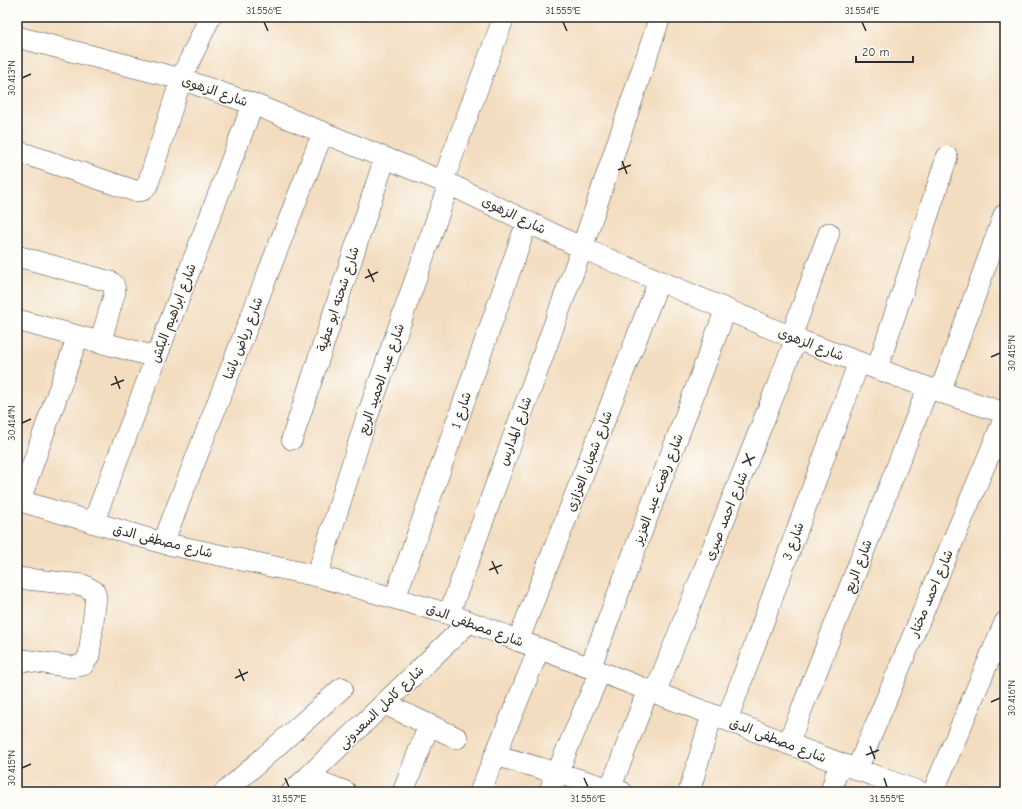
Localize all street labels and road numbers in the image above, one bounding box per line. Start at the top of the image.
street label: شارع الزهوى [179,73,250,111]
street label: شارع الزهوى [479,193,548,239]
street label: شارع شحته ابو عطية [314,245,364,354]
street label: شارع ابراهيم البكش [147,261,202,366]
street label: شارع رياض باشا [220,295,267,382]
street label: شارع عبد الحميد الربع [355,322,410,437]
street label: شارع الزهوى [775,325,846,365]
street label: شارع 1 [448,390,476,431]
street label: شارع المدارس [496,394,536,468]
street label: شارع شعبان العزازى [563,409,617,514]
street label: شارع رفعت عبد العزيز [630,432,688,548]
street label: شارع احمد صبرى [701,469,752,563]
street label: شارع 3 [779,520,809,563]
street label: شارع مصطفى الدق [111,521,214,563]
street label: شارع الربع [841,537,878,596]
street label: شارع احمد مختار [906,547,958,640]
street label: شارع مصطفى الدق [424,600,526,651]
street label: شارع كامل السعدونى [335,662,428,753]
street label: شارع مصطفى الدق [727,715,828,767]

